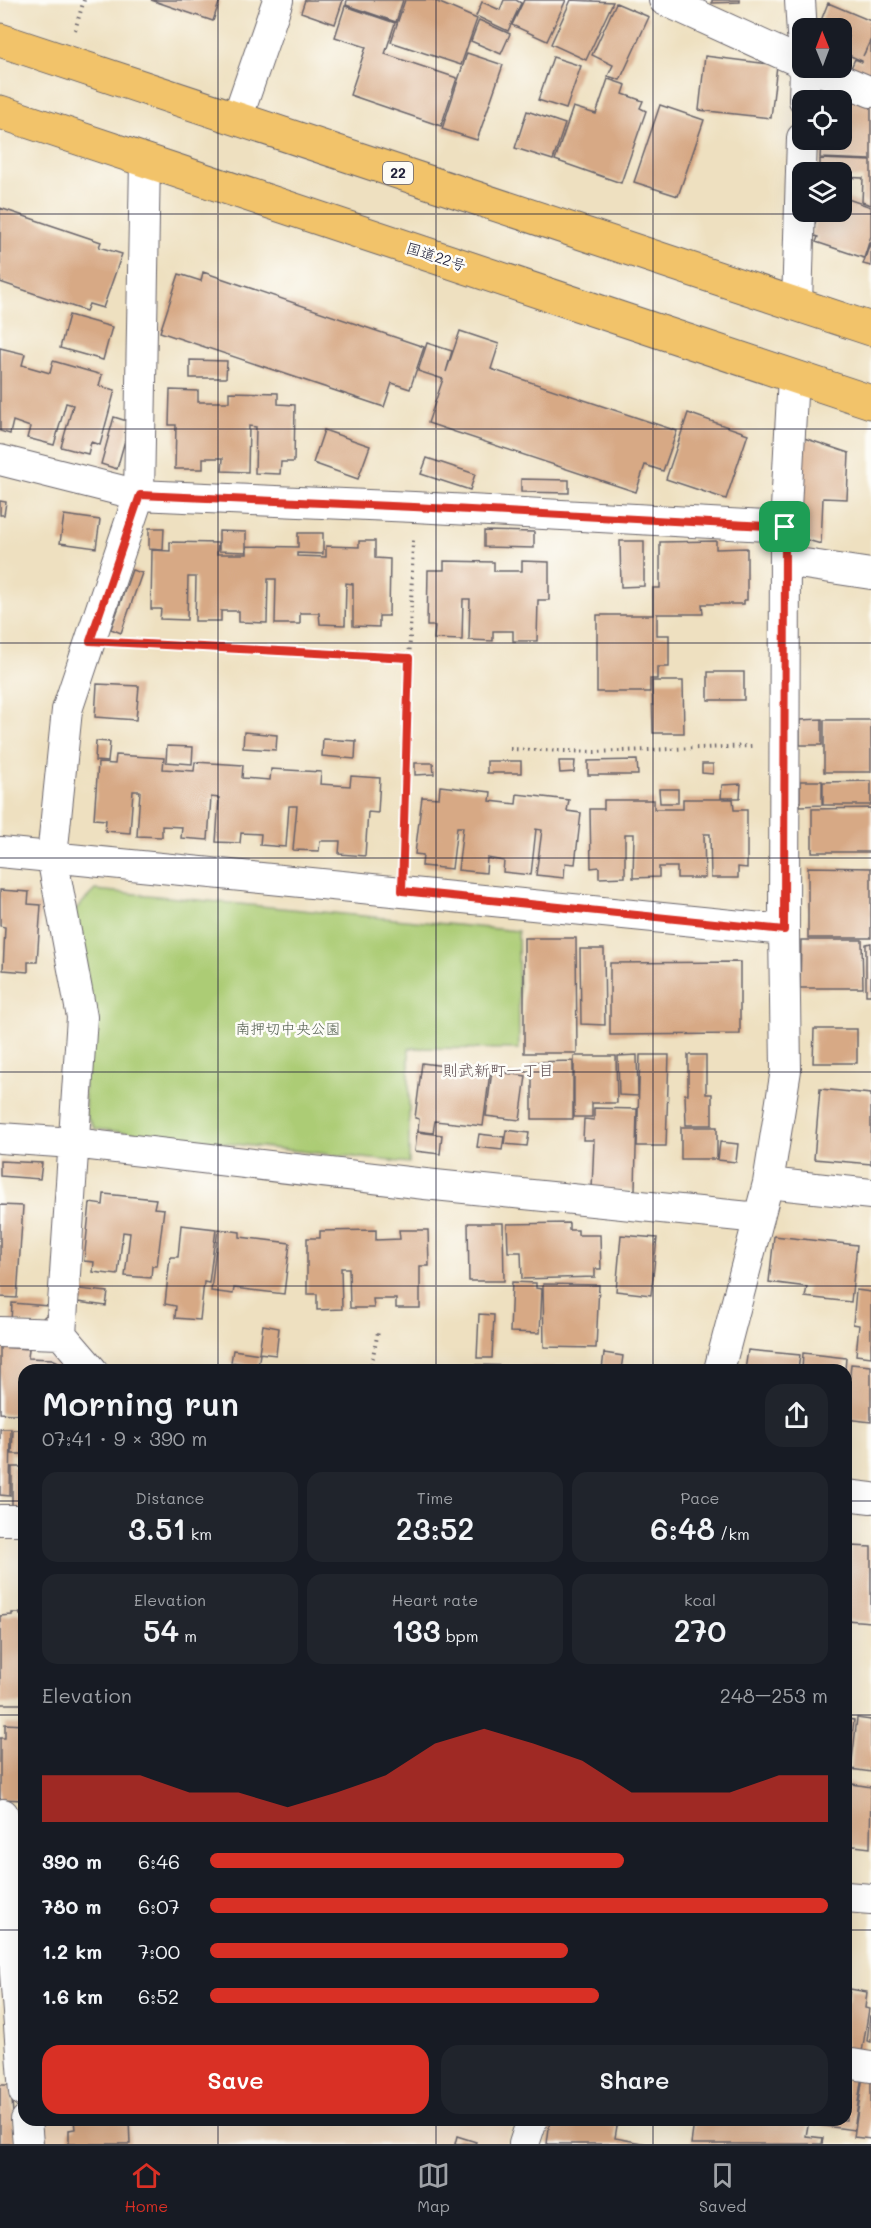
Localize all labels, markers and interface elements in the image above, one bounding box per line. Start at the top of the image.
north arrow [792,18,852,78]
map controls [792,18,852,222]
button: locate [792,90,852,150]
road number: 22 [383,162,413,184]
button: layers [792,162,852,222]
street label: 国道22号 [404,237,469,275]
pin [759,501,810,552]
icon: arrive [768,510,801,543]
park label: 南押切中央公園 [235,1018,341,1038]
district label: 則武新町一丁目 [442,1059,554,1080]
text: Morning run [42,1381,239,1424]
button: share [765,1384,828,1447]
text: 07:41 · 9 × 390 m [42,1425,208,1451]
text: Distance [136,1487,204,1508]
text: Time [417,1487,453,1508]
text: Pace [680,1487,720,1508]
text: 3.51 [128,1508,186,1548]
text: 23:52 [396,1508,474,1548]
text: 6:48 [650,1508,715,1548]
text: km [186,1523,212,1544]
text: /km [715,1523,750,1544]
text: Elevation [134,1589,206,1610]
text: Heart rate [392,1589,478,1610]
text: kcal [684,1589,716,1610]
text: 54 [143,1610,179,1650]
text: 133 [392,1610,441,1650]
text: 270 [674,1610,726,1650]
text: m [179,1625,197,1646]
text: bpm [441,1625,478,1646]
text: Elevation [42,1682,132,1708]
text: 248–253 m [720,1682,828,1708]
text: 390 m [42,1848,102,1874]
text: 6:46 [138,1848,180,1874]
text: 780 m [42,1893,101,1919]
text: 6:07 [138,1893,180,1919]
text: 1.2 km [42,1938,102,1964]
text: 7:00 [138,1938,180,1964]
text: 1.6 km [42,1983,103,2009]
text: 6:52 [138,1983,179,2009]
button: Save [42,2045,429,2114]
button: Share [441,2045,828,2114]
tab: Home [124,2159,168,2216]
tab: Map [417,2159,450,2216]
tab: Saved [699,2159,746,2216]

